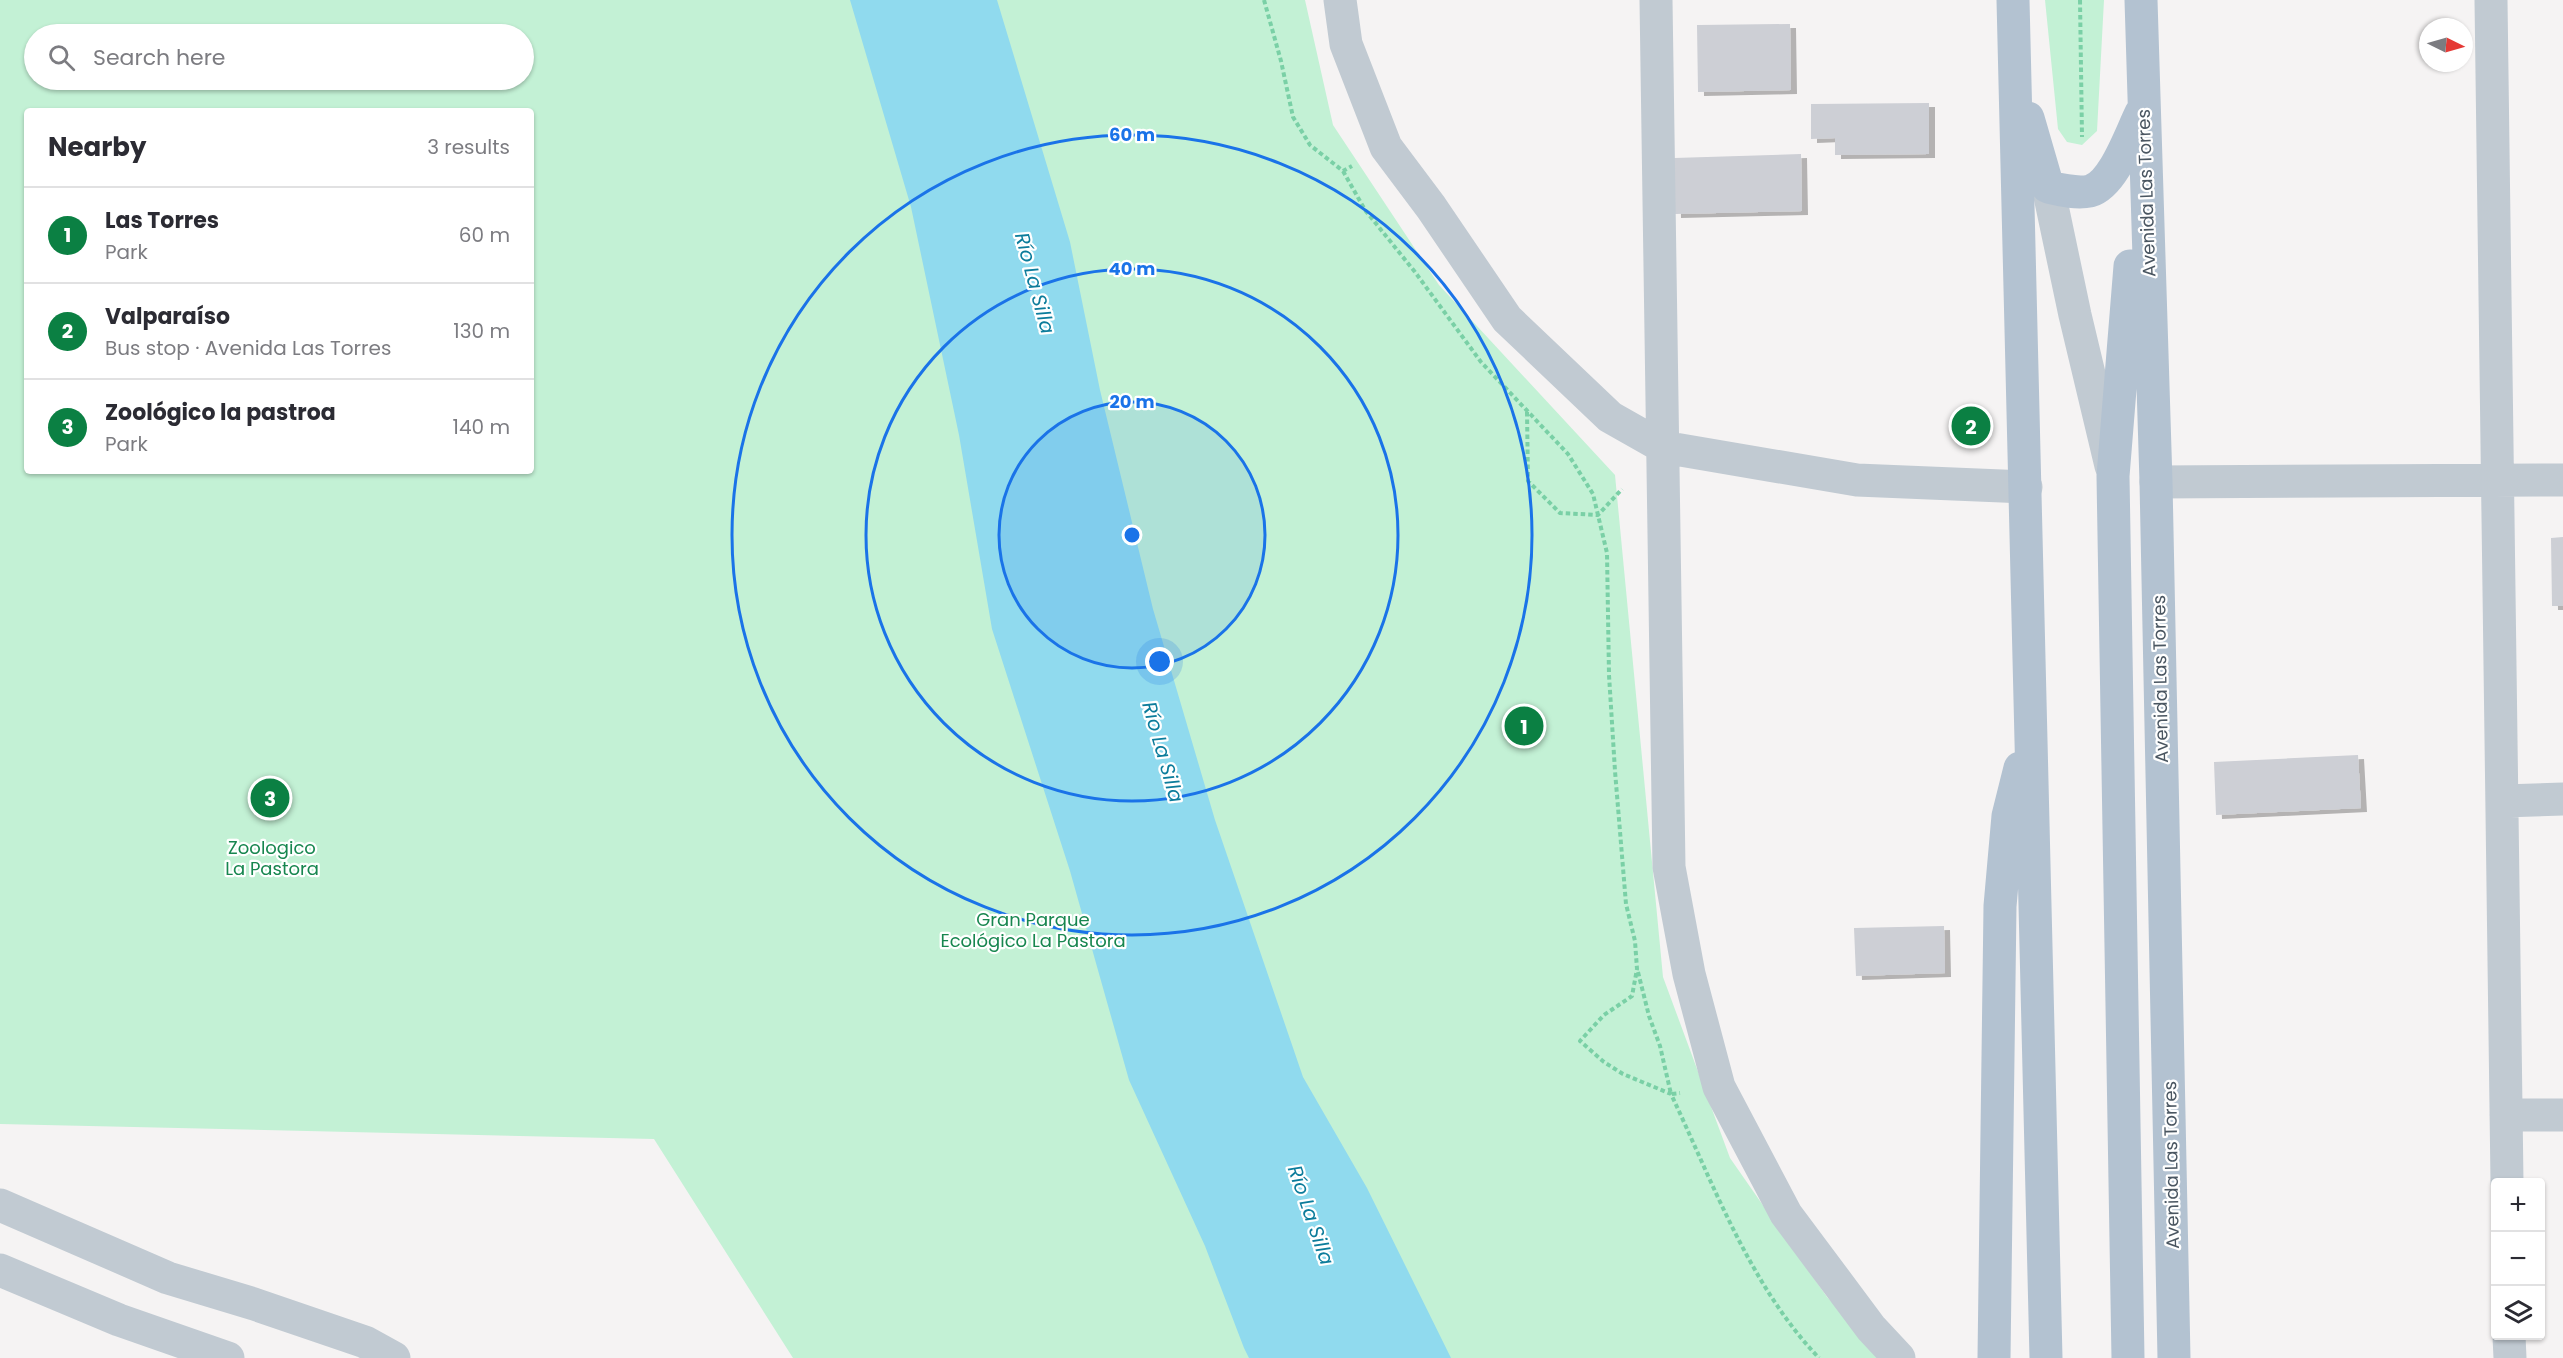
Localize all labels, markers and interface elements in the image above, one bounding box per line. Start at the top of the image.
north arrow [2419,18,2473,72]
search box [24,24,534,90]
icon: search [45,41,78,74]
text: Search here [93,42,226,73]
street label: Avenida Las Torres [2131,109,2161,277]
text: 60 m [1109,122,1155,147]
text: Nearby [48,129,146,165]
text: 3 results [427,133,510,161]
text: Las Torres [105,205,219,236]
text: 1 [64,221,71,249]
text: 60 m [459,221,510,249]
water label: Río La Silla [1008,229,1062,337]
text: Park [105,238,148,266]
text: 40 m [1109,256,1155,281]
text: Valparaíso [105,301,230,332]
text: 2 [62,317,73,345]
text: 130 m [453,317,510,345]
text: Bus stop · Avenida Las Torres [105,334,391,362]
text: 20 m [1110,389,1154,414]
text: Zoológico la pastroa [105,397,336,428]
pin: 2 [1952,404,1990,448]
text: 3 [61,413,74,441]
text: 140 m [453,413,510,441]
text: Park [105,430,148,458]
centre of rings [1122,525,1142,545]
street label: Avenida Las Torres [2146,595,2174,763]
your location [1145,647,1174,676]
water label: Río La Silla [1135,698,1191,806]
pin: 1 [1504,704,1544,748]
pin: 3 [250,776,290,820]
park label: Zoologico La Pastora [225,835,319,881]
park label: Gran Parque Ecológico La Pastora [940,907,1126,953]
street label: Avenida Las Torres [2157,1081,2185,1249]
water label: Río La Silla [1281,1161,1341,1269]
map controls [2491,1178,2545,1340]
button: + [2491,1178,2545,1232]
button: − [2491,1232,2545,1286]
button: layers [2491,1286,2545,1340]

